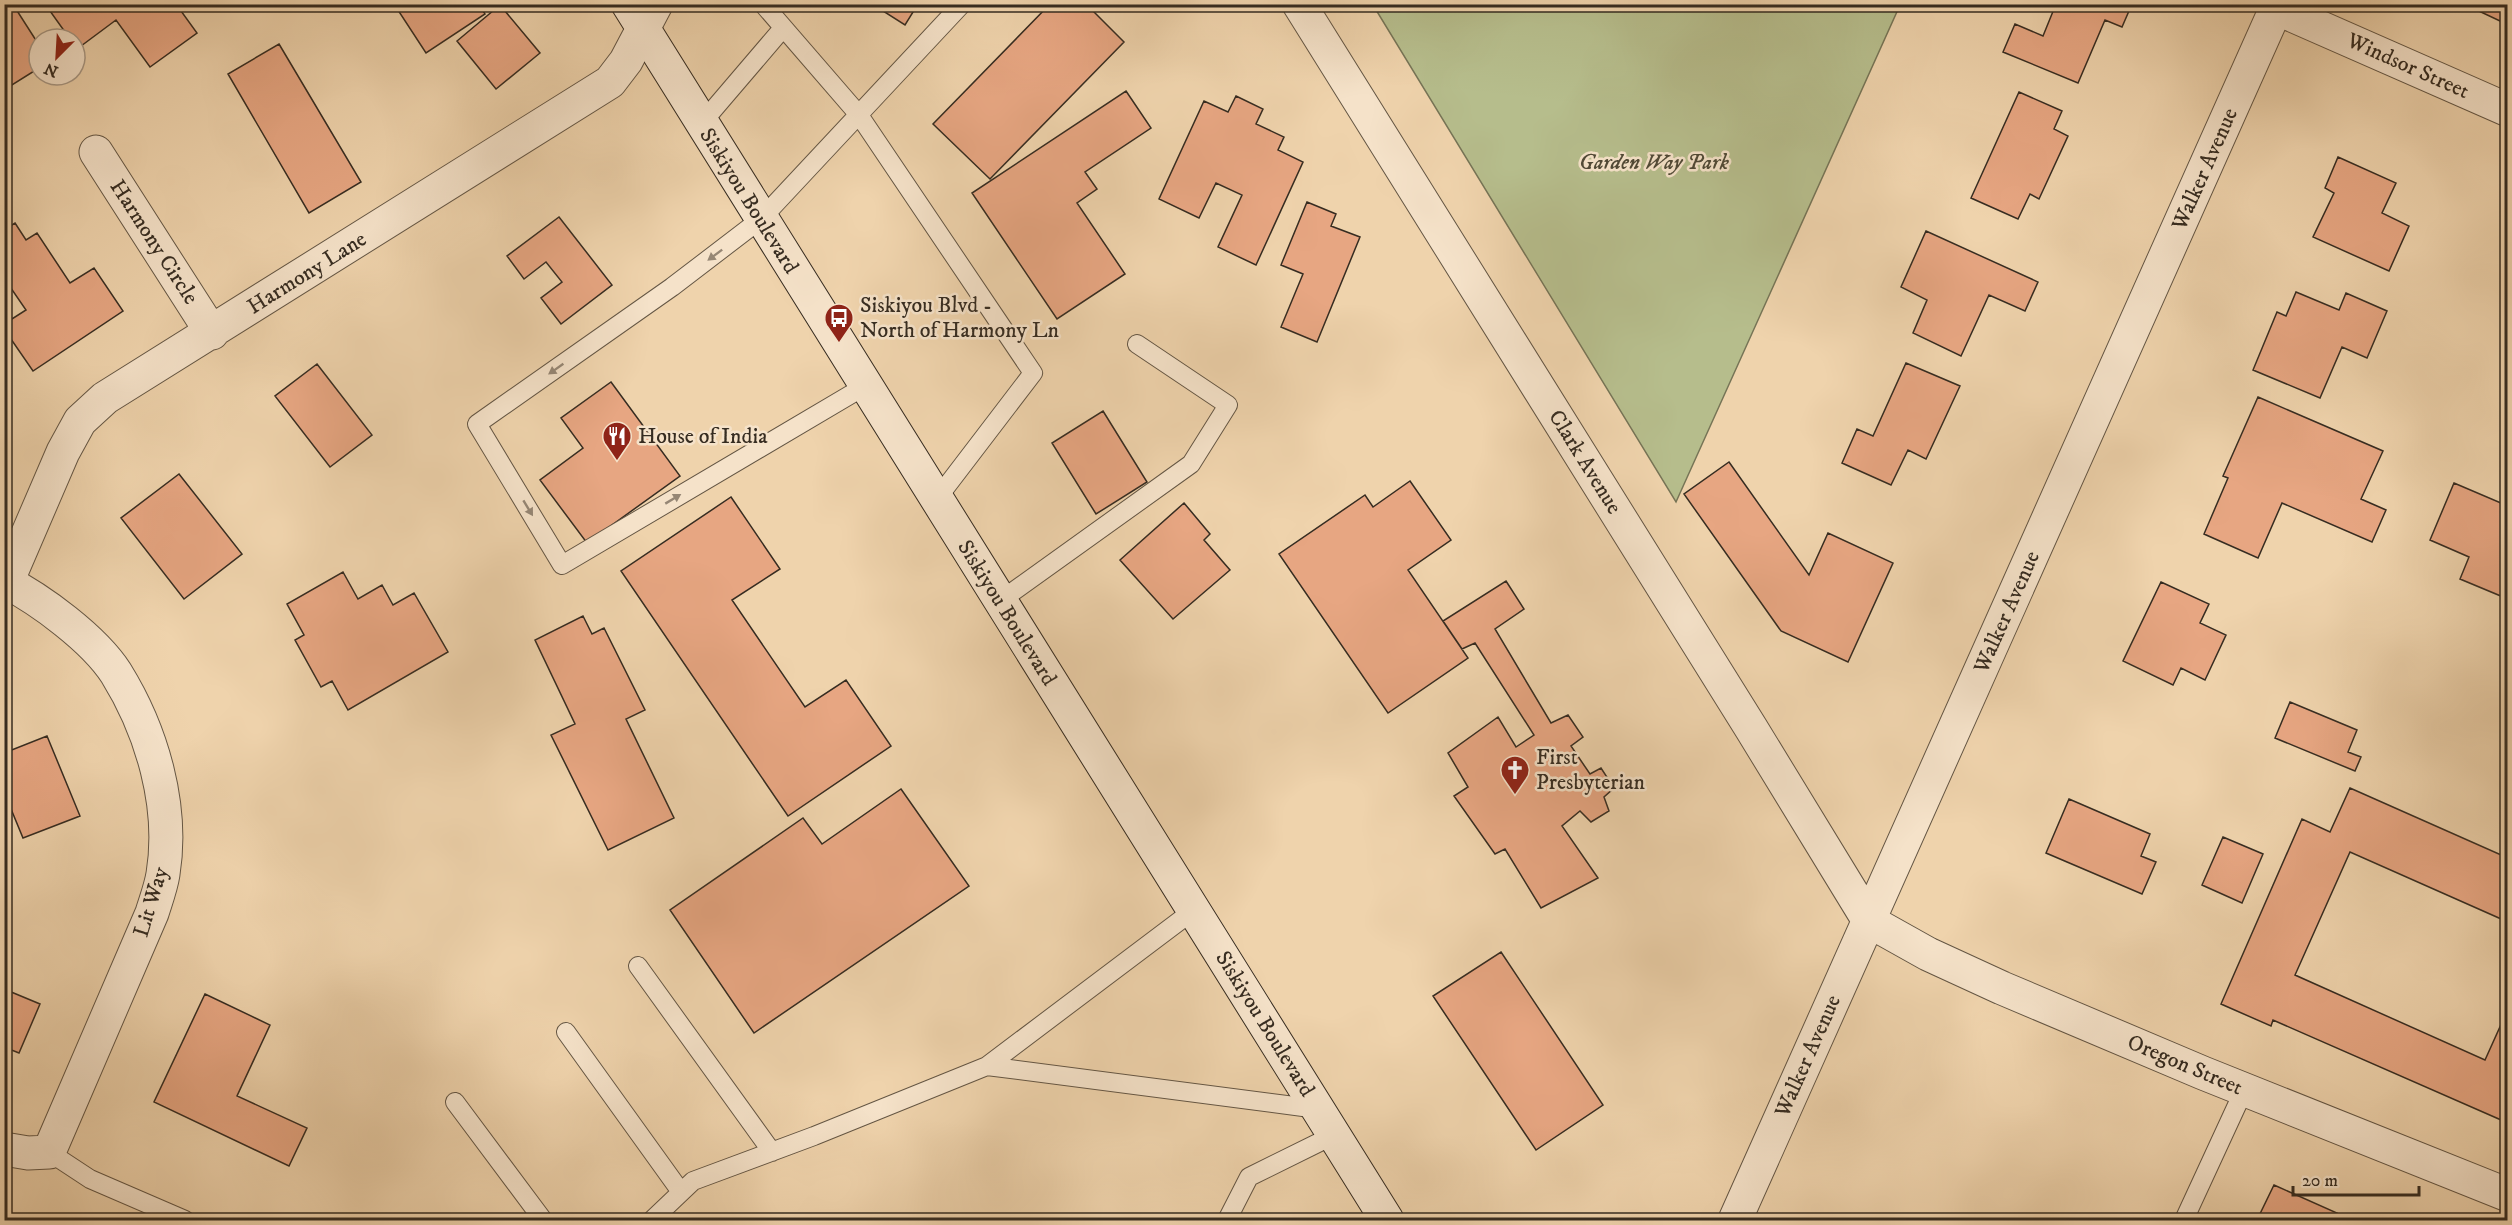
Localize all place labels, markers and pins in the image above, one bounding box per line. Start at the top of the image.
place label: Siskiyou Blvd - North of Harmony Ln [860,292,1060,344]
bus stop icon: Siskiyou Blvd - North of Harmony Ln [823,302,855,344]
restaurant icon: House of India [601,420,633,462]
place label: House of India [638,423,768,450]
place label: First Presbyterian [1536,744,1646,796]
church icon: First Presbyterian [1499,754,1531,796]

